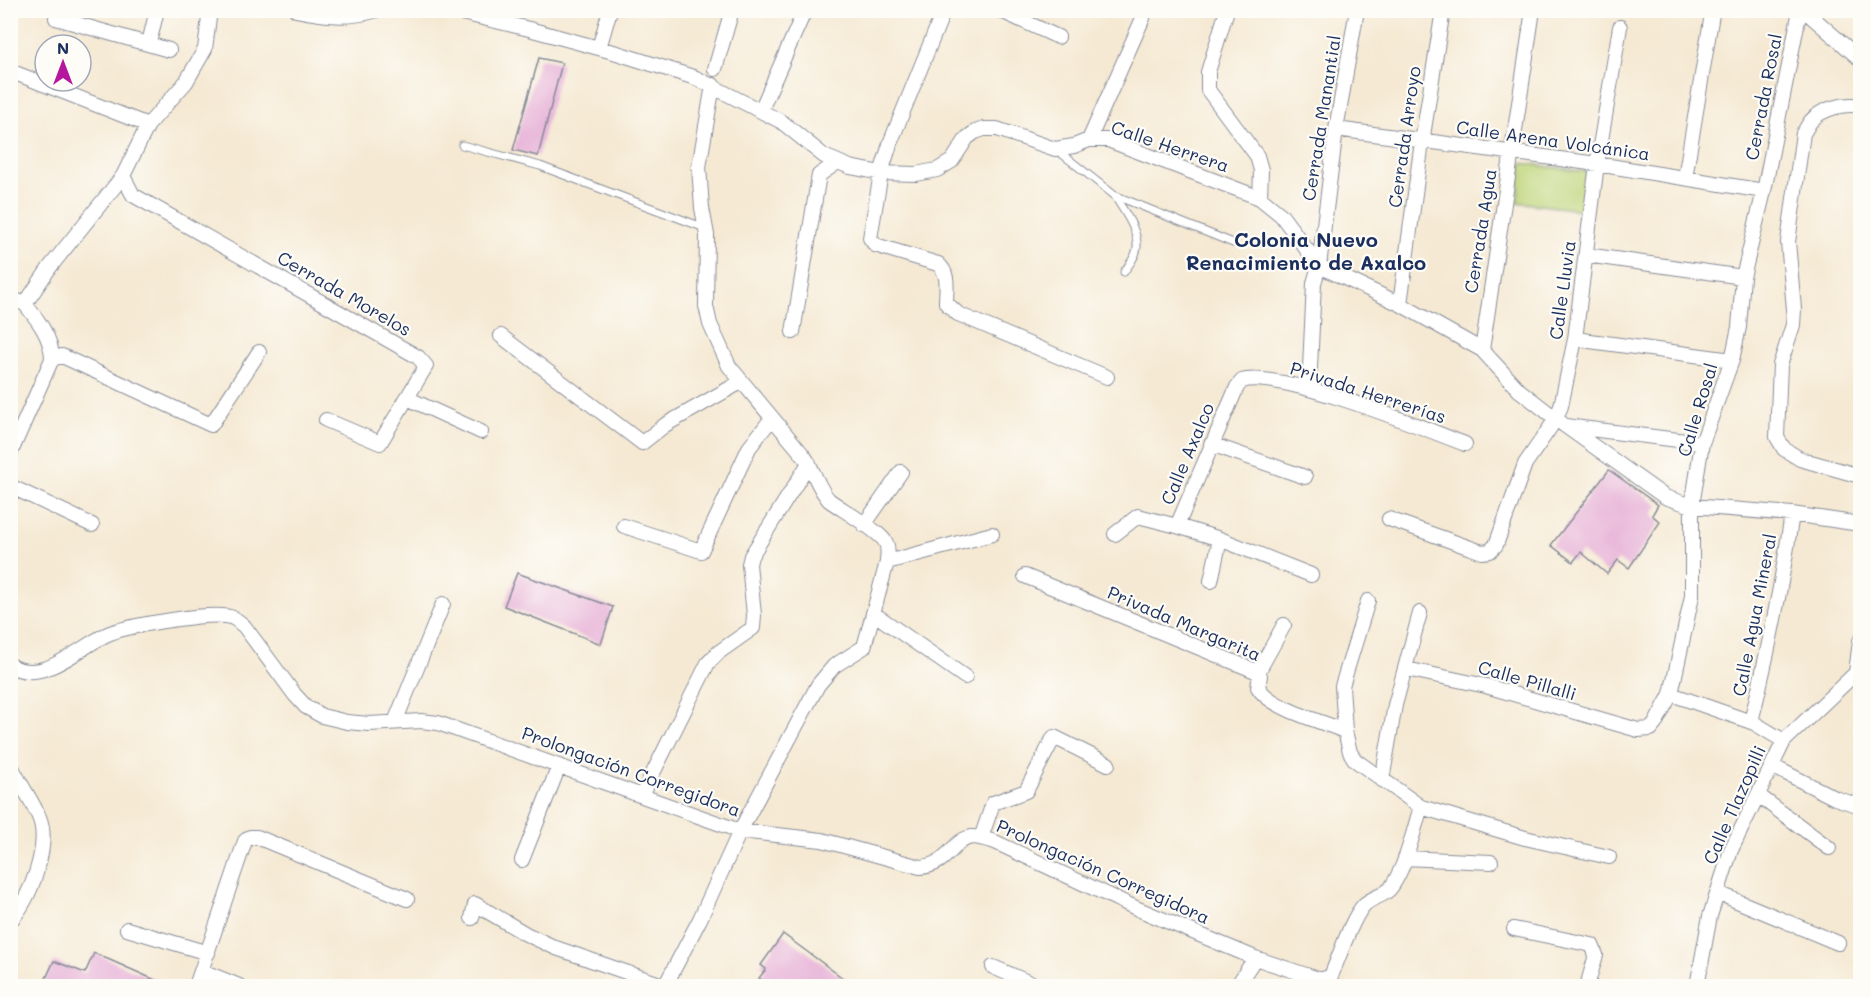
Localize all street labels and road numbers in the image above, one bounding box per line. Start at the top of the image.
street label: Cerrada Rosal [1739,32,1787,162]
street label: Cerrada Manantial [1296,33,1346,202]
street label: Cerrada Arroyo [1382,64,1426,209]
street label: Calle Herrera [1108,115,1233,177]
street label: Calle Arena Volcánica [1455,115,1652,165]
street label: Cerrada Agua [1458,167,1502,295]
street label: Calle Lluvia [1543,239,1581,341]
street label: Cerrada Morelos [273,245,416,341]
street label: Privada Herrerías [1287,356,1449,429]
street label: Calle Rosal [1671,360,1723,459]
street label: Calle Axalco [1155,399,1219,508]
street label: Calle Agua Mineral [1726,531,1782,698]
street label: Privada Margarita [1104,580,1265,666]
street label: Calle Pillalli [1475,655,1579,706]
street label: Prolongación Corregidora [519,720,744,822]
street label: Calle Tlazopilli [1697,741,1771,868]
street label: Prolongación Corregidora [993,813,1214,929]

